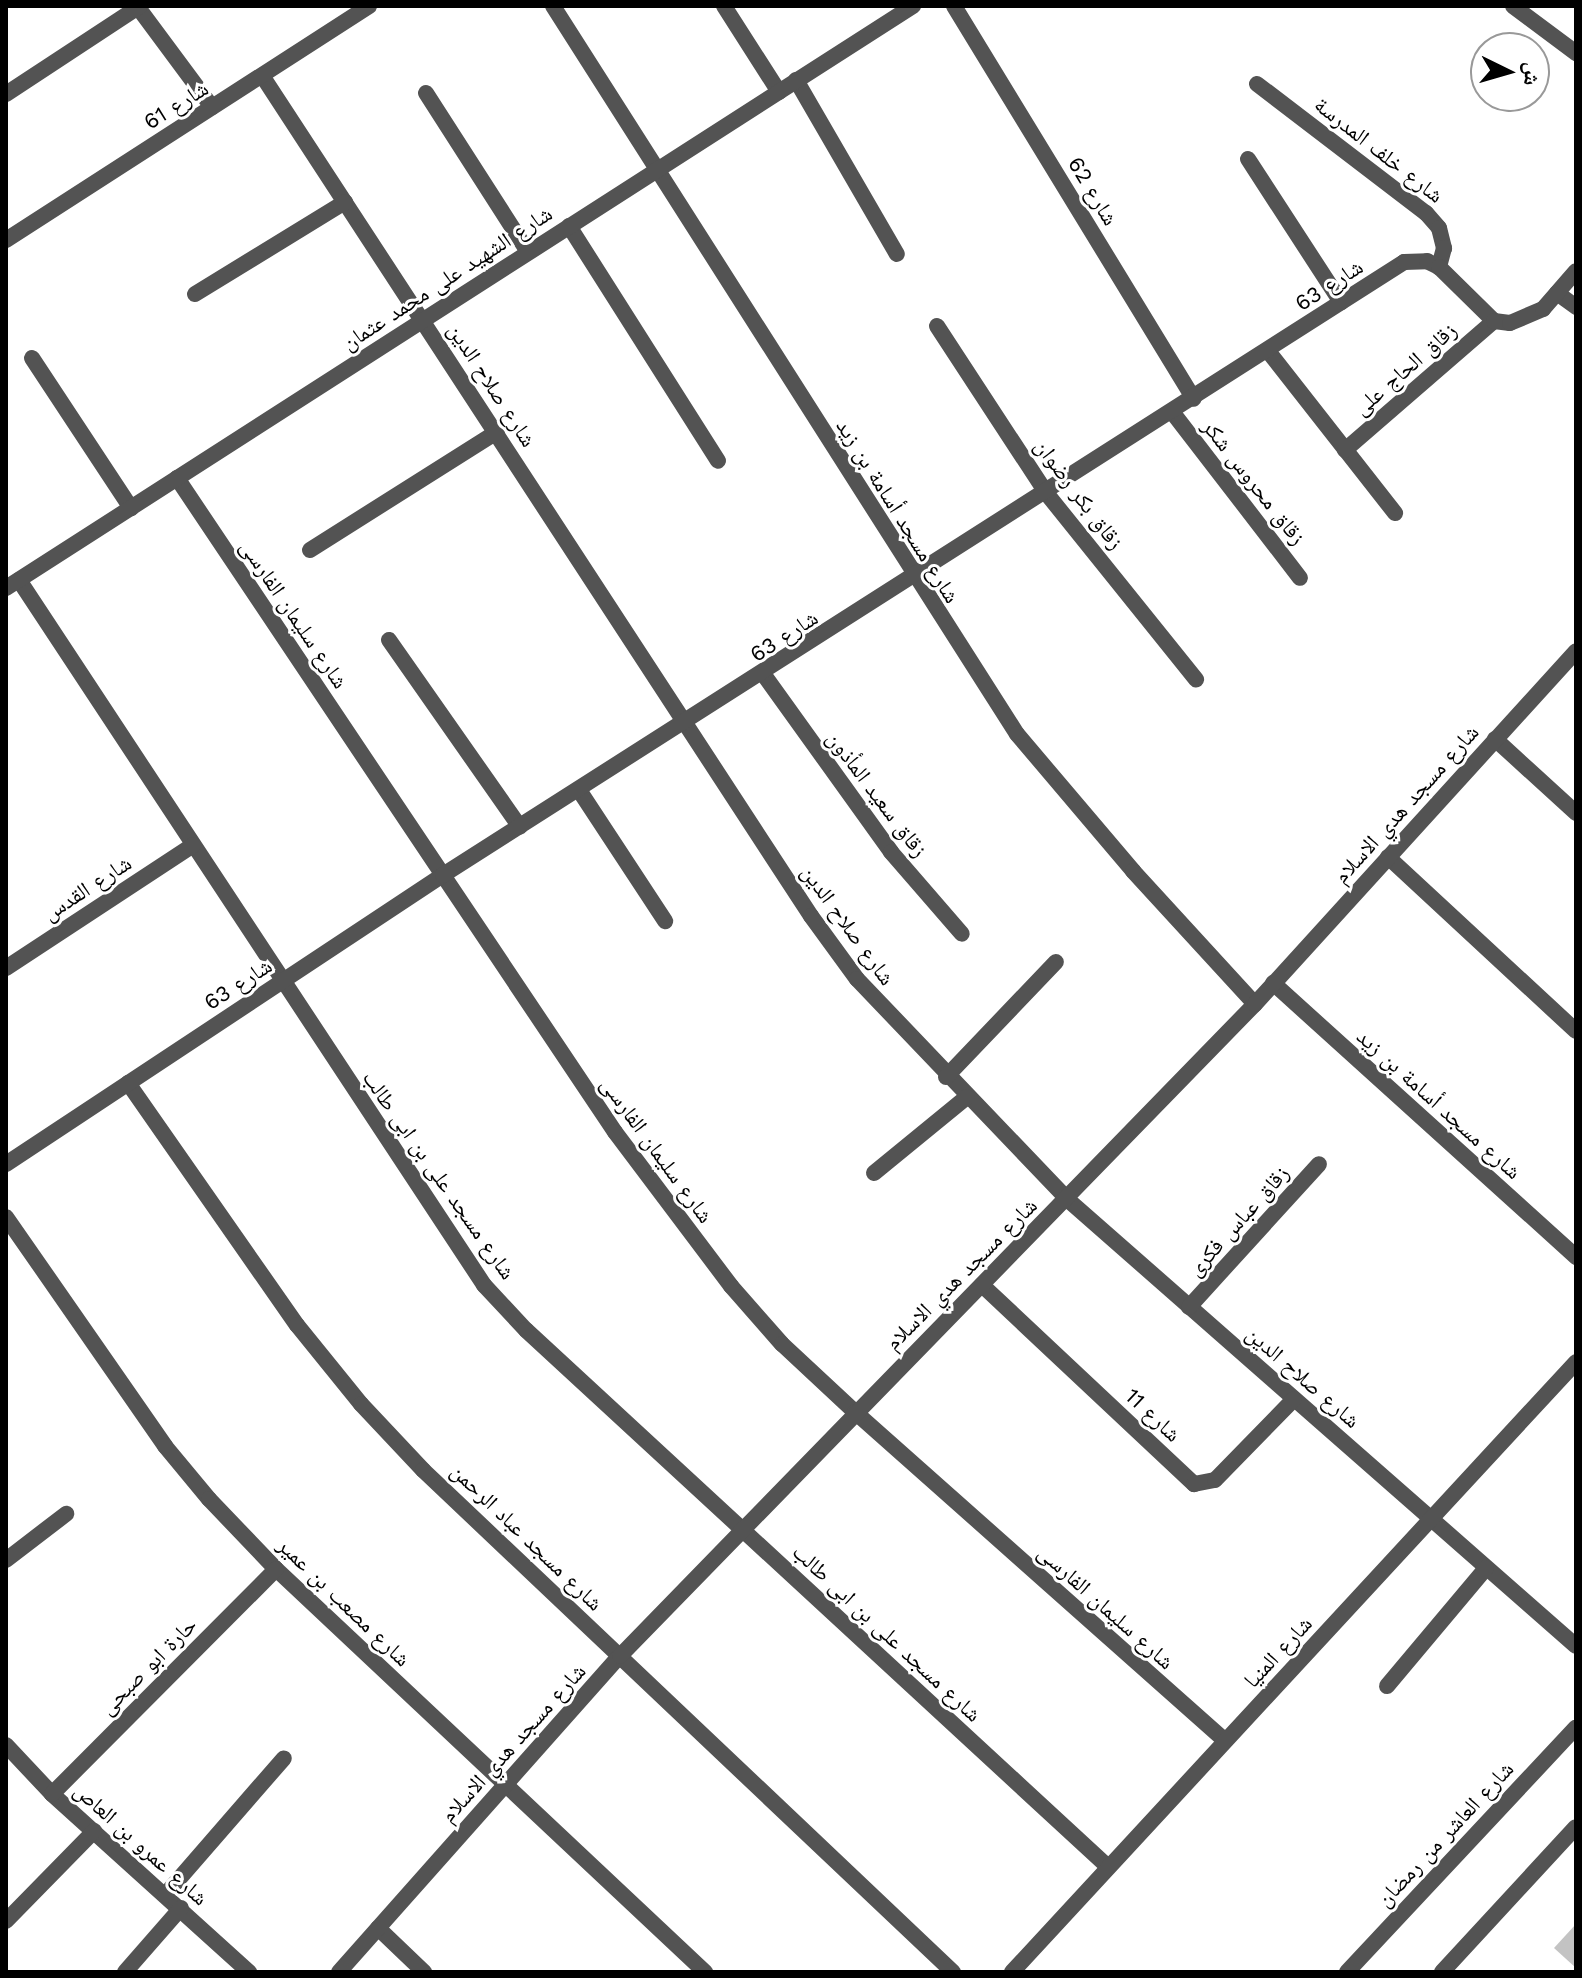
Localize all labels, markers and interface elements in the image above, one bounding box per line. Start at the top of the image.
north arrow [1470,32,1550,112]
text: ش [1519,61,1546,87]
street label: شارع 61 [139,75,213,135]
street label: شارع خلف المدرسة [1309,91,1449,209]
street label: شارع 62 [1062,152,1124,230]
street label: شارع الشهيد على محمد عثمان [337,200,557,356]
street label: شارع 63 [1290,253,1368,317]
street label: زقاق الحاج على [1348,317,1462,421]
street label: شارع صلاح الدين [442,318,542,452]
street label: شارع مسجد أسامة بن زيد [831,414,965,608]
street label: زقاق محروس شكر [1197,414,1311,550]
street label: زقاق بكر رضوان [1029,433,1129,555]
street label: شارع سليمان الفارسى [234,534,354,694]
street label: شارع 63 [745,604,823,668]
street label: شارع مسجد هدي الاسلام [1328,719,1484,889]
street label: زقاق سعيد المأذون [821,726,933,862]
street label: شارع القدس [38,850,136,926]
street label: شارع صلاح الدين [796,860,900,990]
street label: شارع 63 [199,952,277,1016]
street label: شارع مسجد أسامة بن زيد [1351,1023,1527,1185]
street label: شارع مسجد على بن ابى طالب [357,1066,521,1284]
street label: شارع سليمان الفارسى [595,1072,719,1228]
street label: زقاق عباس فكرى [1181,1160,1295,1282]
street label: شارع مسجد هدي الاسلام [879,1192,1043,1356]
street label: شارع صلاح الدين [1241,1320,1365,1434]
street label: شارع 11 [1120,1383,1186,1447]
street label: شارع مسجد عباد الرحمن [446,1458,608,1616]
street label: شارع مصعب بن عمير [272,1532,416,1672]
street label: شارع مسجد على بن ابى طالب [787,1539,987,1727]
street label: شارع سليمان الفارسى [1032,1539,1180,1675]
street label: شارع المنيا [1238,1611,1318,1693]
street label: حارة ابو صبحى [94,1612,202,1720]
street label: شارع مسجد هدي الاسلام [435,1658,591,1828]
street label: شارع العاشر من رمضان [1371,1756,1519,1912]
street label: شارع عمرو بن العاص [69,1777,213,1911]

